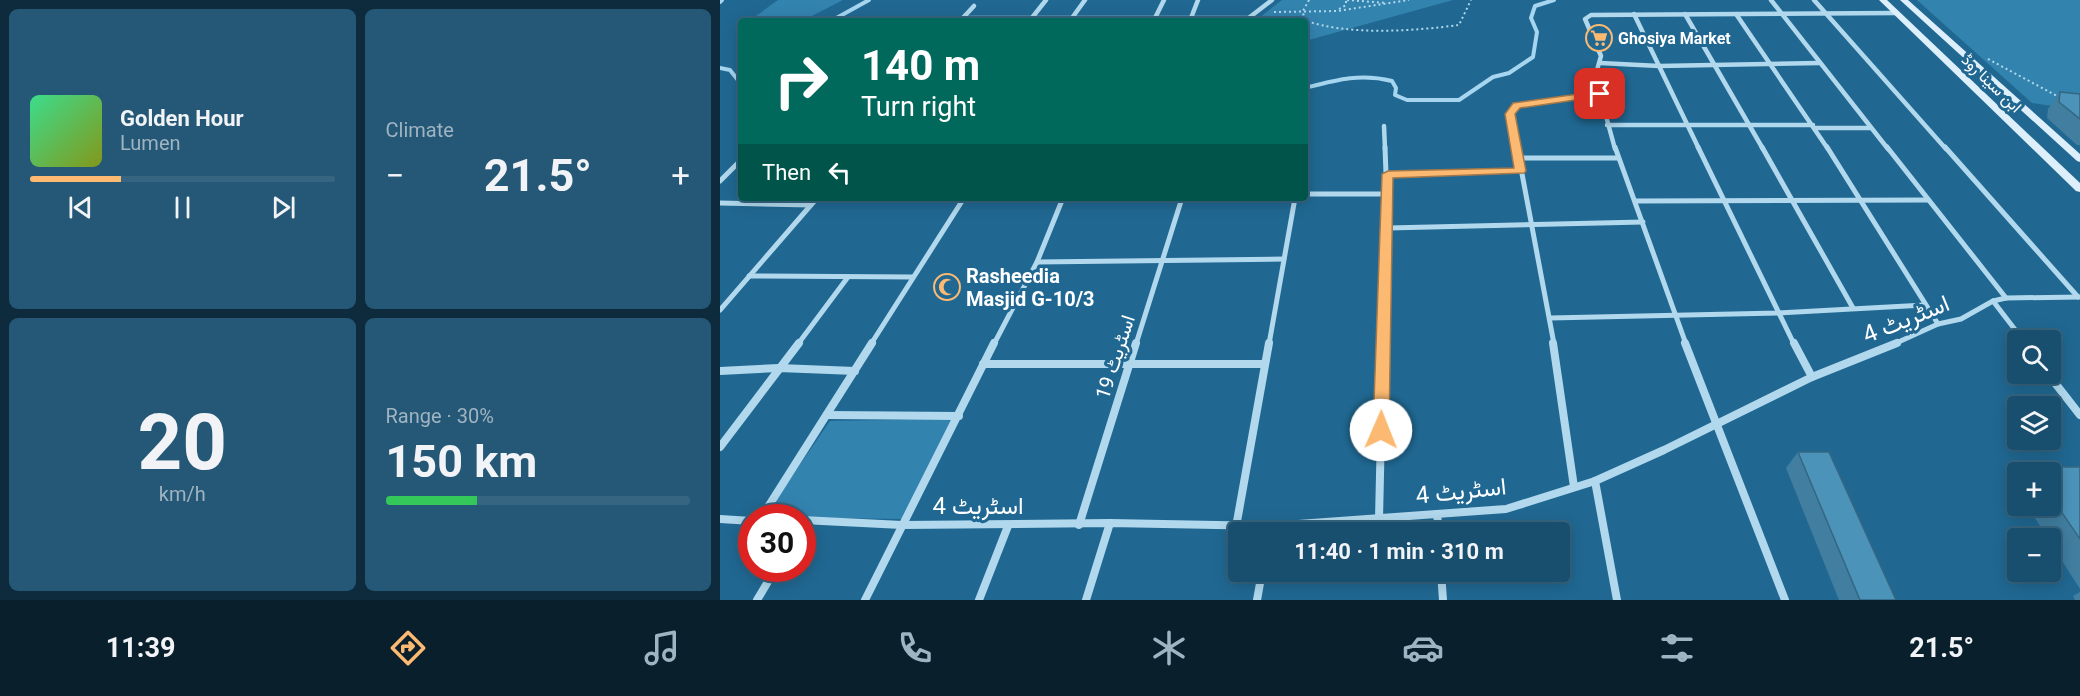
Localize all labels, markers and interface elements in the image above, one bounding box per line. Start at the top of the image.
supermarket icon: Ghosiya Market [1584,23,1614,53]
place label: Ghosiya Market [1618,29,1731,48]
text: 140 m [861,41,980,90]
icon: right [762,42,840,120]
street label: ابن سینا روڈ [1957,50,2026,117]
pin [1574,68,1625,119]
icon: arrive [1583,77,1616,110]
text: Turn right [861,91,976,123]
text: Golden Hour [120,106,244,131]
text: Climate [386,118,454,142]
text: Lumen [120,131,181,155]
text: 21.5° [484,149,592,202]
text: − [386,156,404,195]
text: + [671,156,690,195]
icon: left [823,156,856,189]
text: Then [762,160,811,185]
icon: previous [64,191,97,224]
icon: pause [166,191,199,224]
icon: next [267,191,300,224]
place label: Rasheedia Masjid G-10/3 [966,264,1095,311]
mosque icon: Rasheedia Masjid G-10/3 [932,272,962,302]
street label: اسٹریٹ 4 [1859,289,1954,350]
street label: اسٹریٹ 19 [1090,312,1141,402]
map controls [2007,330,2061,582]
button: search [2007,330,2061,384]
button: layers [2007,396,2061,450]
text: 20 [137,397,227,488]
position arrow [1349,398,1413,462]
text: Range · 30% [386,404,494,428]
text: 150 km [386,435,537,488]
button: + [2007,462,2061,516]
street label: اسٹریٹ 4 [1414,472,1508,511]
text: km/h [159,482,206,506]
street label: اسٹریٹ 4 [932,492,1024,521]
speed limit sign: 30 [738,504,816,582]
button: − [2007,528,2061,582]
text: 11:40 · 1 min · 310 m [1294,539,1504,564]
icon: directions [387,627,429,669]
icon: music [641,627,683,669]
icon: phone [894,627,936,669]
icon: climate [1148,627,1190,669]
icon: car [1402,627,1444,669]
icon: filters [1656,627,1698,669]
text: 11:39 [106,632,175,664]
text: 21.5° [1909,632,1974,664]

